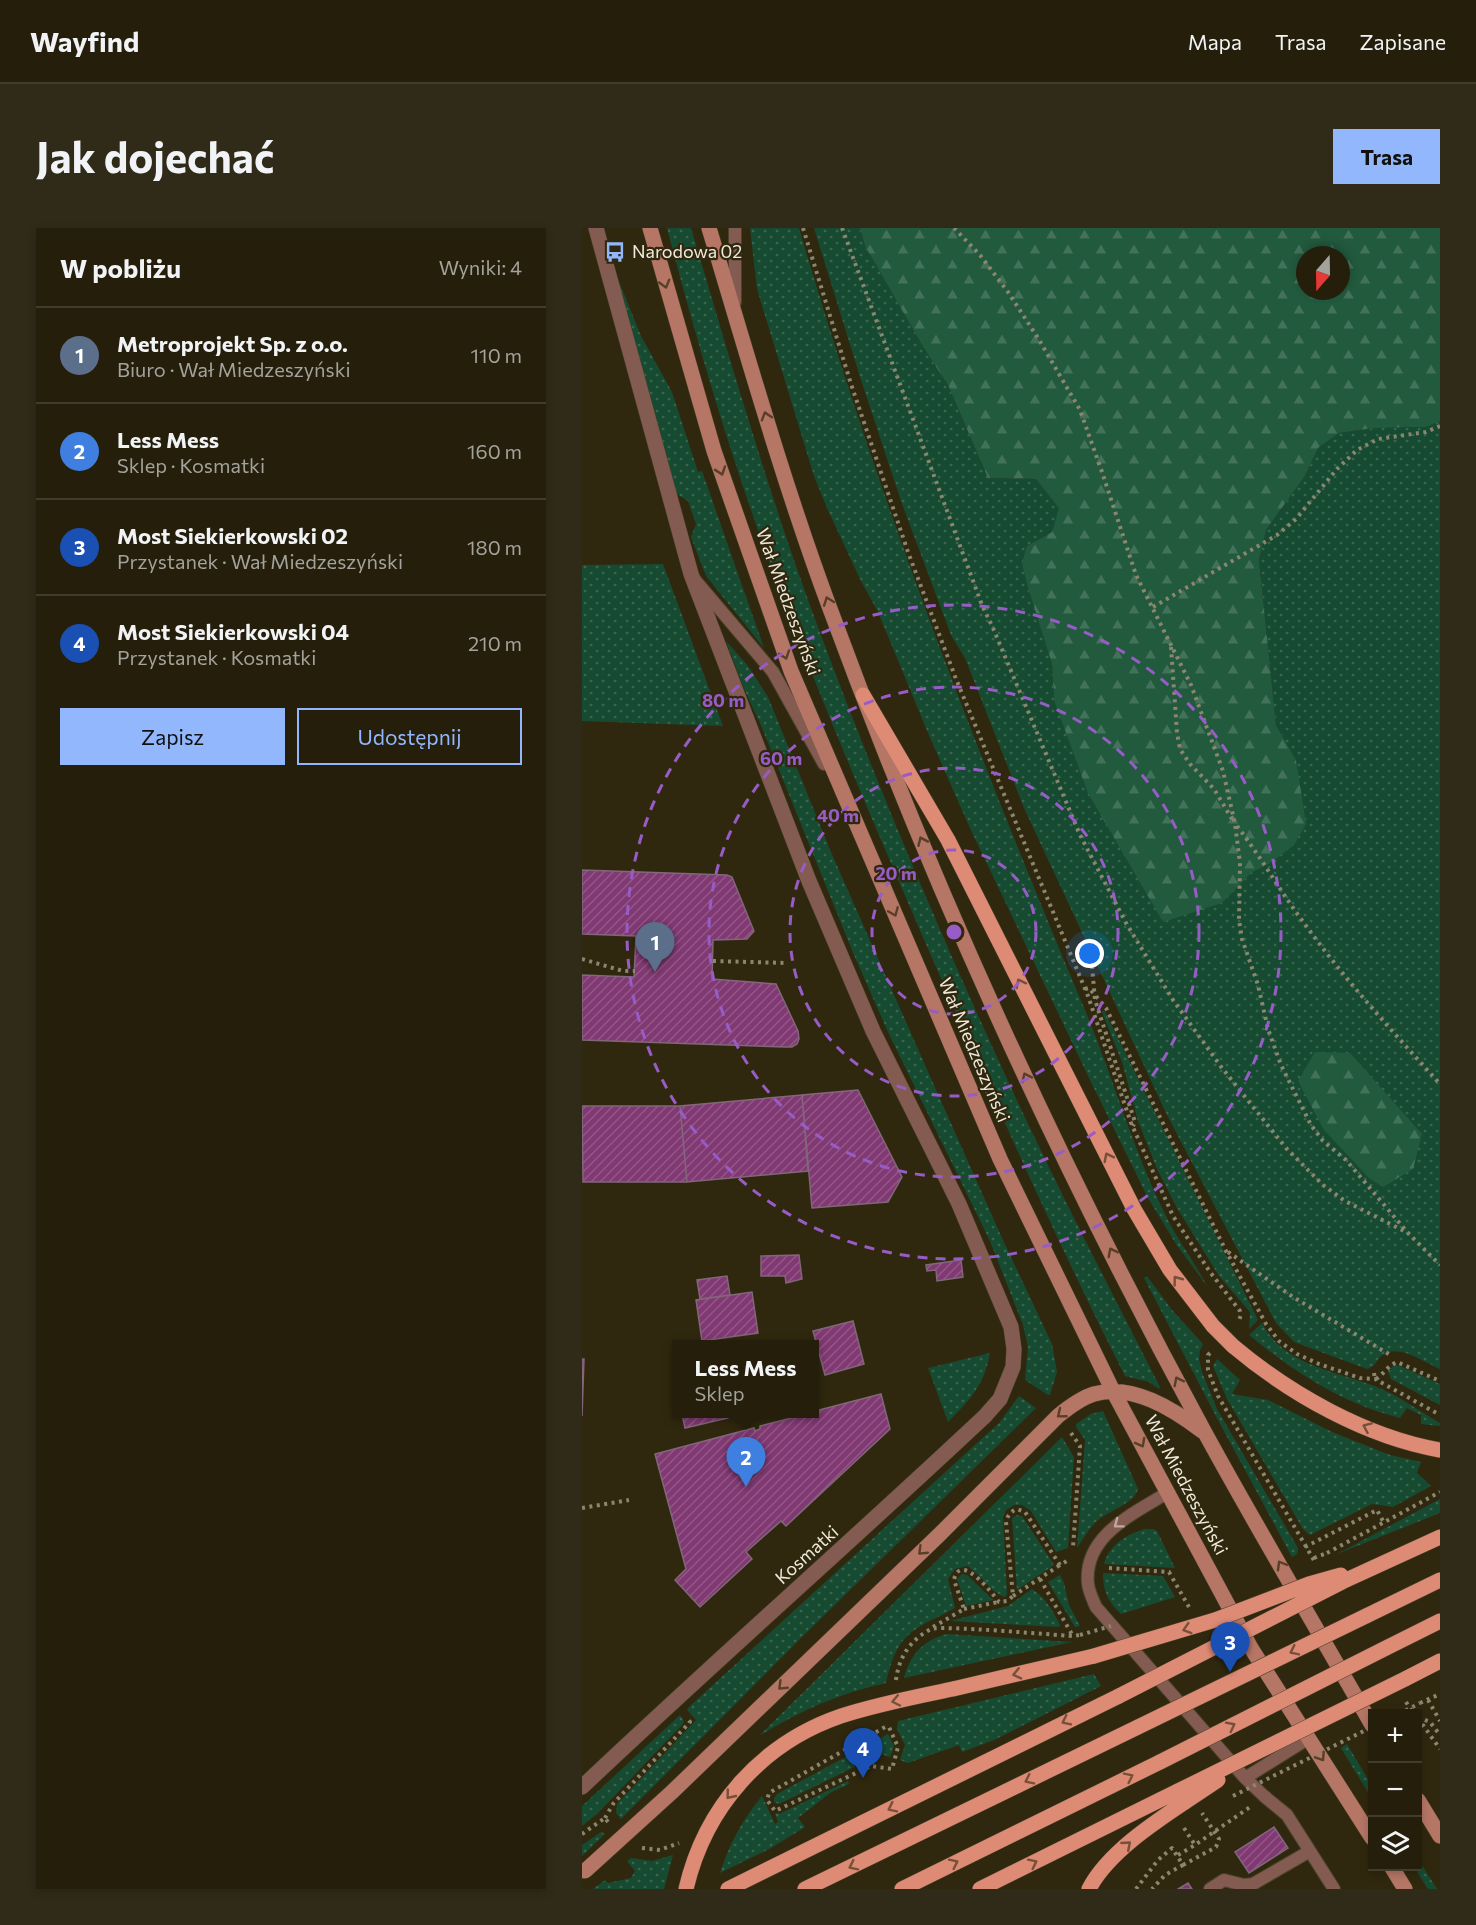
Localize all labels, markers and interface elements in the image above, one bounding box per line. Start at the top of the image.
text: Wayfind [30,24,139,58]
text: Mapa [1188,29,1242,54]
text: Trasa [1275,29,1326,54]
text: Zapisane [1359,29,1446,54]
button: Trasa [1333,129,1440,184]
text: Jak dojechać [36,130,274,182]
bus stop icon: Narodowa 02 [603,240,627,264]
place label: Narodowa 02 [632,240,742,262]
north arrow [1296,246,1350,300]
text: W pobliżu [60,252,181,283]
text: Wyniki: 4 [439,255,522,279]
one-way arrow [658,278,670,289]
text: Metroprojekt Sp. z o.o. [117,330,348,357]
text: 1 [75,343,84,367]
text: 110 m [471,343,522,367]
text: Biuro · Wał Miedzeszyński [117,357,351,381]
one-way arrow [761,412,773,422]
text: Less Mess [117,426,219,453]
text: 2 [74,439,85,463]
text: 160 m [467,439,522,463]
text: Sklep · Kosmatki [117,453,265,477]
one-way arrow [713,465,726,476]
text: Most Siekierkowski 02 [117,522,348,549]
street label: Wał Miedzeszyński [752,525,826,678]
text: 3 [74,535,85,559]
text: 180 m [467,535,522,559]
text: Przystanek · Wał Miedzeszyński [117,549,403,573]
one-way arrow [822,597,835,607]
text: Most Siekierkowski 04 [117,618,349,645]
text: 4 [73,631,86,655]
text: 210 m [468,631,522,655]
text: Przystanek · Kosmatki [117,645,316,669]
one-way arrow [778,649,791,660]
text: 80 m [702,689,744,711]
button: Zapisz [60,708,285,765]
button: Udostępnij [297,708,522,765]
text: 60 m [760,747,802,769]
text: 40 m [817,804,859,826]
one-way arrow [917,836,929,847]
text: 20 m [875,862,917,884]
one-way arrow [887,906,899,917]
pin: 1 [636,922,674,972]
centre of rings [944,922,964,942]
your location [1075,939,1104,968]
street label: Wał Miedzeszyński [934,974,1015,1125]
one-way arrow [1016,979,1027,989]
one-way arrow [1022,1072,1034,1083]
one-way arrow [1104,1153,1115,1164]
one-way arrow [1108,1248,1119,1258]
one-way arrow [1174,1275,1185,1286]
popup [672,1340,819,1418]
text: Less Mess [694,1354,797,1381]
one-way arrow [1174,1376,1185,1387]
text: Sklep [694,1381,744,1405]
one-way arrow [1057,1407,1068,1418]
street label: Wał Miedzeszyński [1141,1411,1233,1558]
one-way arrow [1362,1422,1373,1434]
one-way arrow [1133,1436,1145,1447]
pin: 2 [726,1438,766,1487]
one-way arrow [1113,1517,1124,1528]
street label: Kosmatki [770,1520,842,1588]
one-way arrow [919,1544,929,1555]
one-way arrow [1276,1561,1288,1571]
one-way arrow [1182,1622,1193,1634]
pin: 3 [1210,1622,1250,1672]
one-way arrow [1290,1644,1301,1655]
one-way arrow [1012,1667,1022,1680]
one-way arrow [778,1679,788,1690]
one-way arrow [891,1694,901,1707]
map controls [1368,1709,1422,1871]
button: + [1368,1709,1422,1763]
one-way arrow [1062,1714,1073,1726]
one-way arrow [1224,1722,1235,1734]
pin: 4 [844,1728,882,1778]
one-way arrow [1314,1750,1325,1761]
button: − [1368,1763,1422,1817]
one-way arrow [1024,1773,1035,1784]
one-way arrow [1123,1773,1134,1785]
one-way arrow [726,1788,737,1799]
one-way arrow [887,1801,898,1812]
button: layers [1368,1817,1422,1871]
one-way arrow [1120,1841,1131,1852]
one-way arrow [849,1858,860,1870]
one-way arrow [948,1859,959,1871]
one-way arrow [1026,1859,1037,1870]

